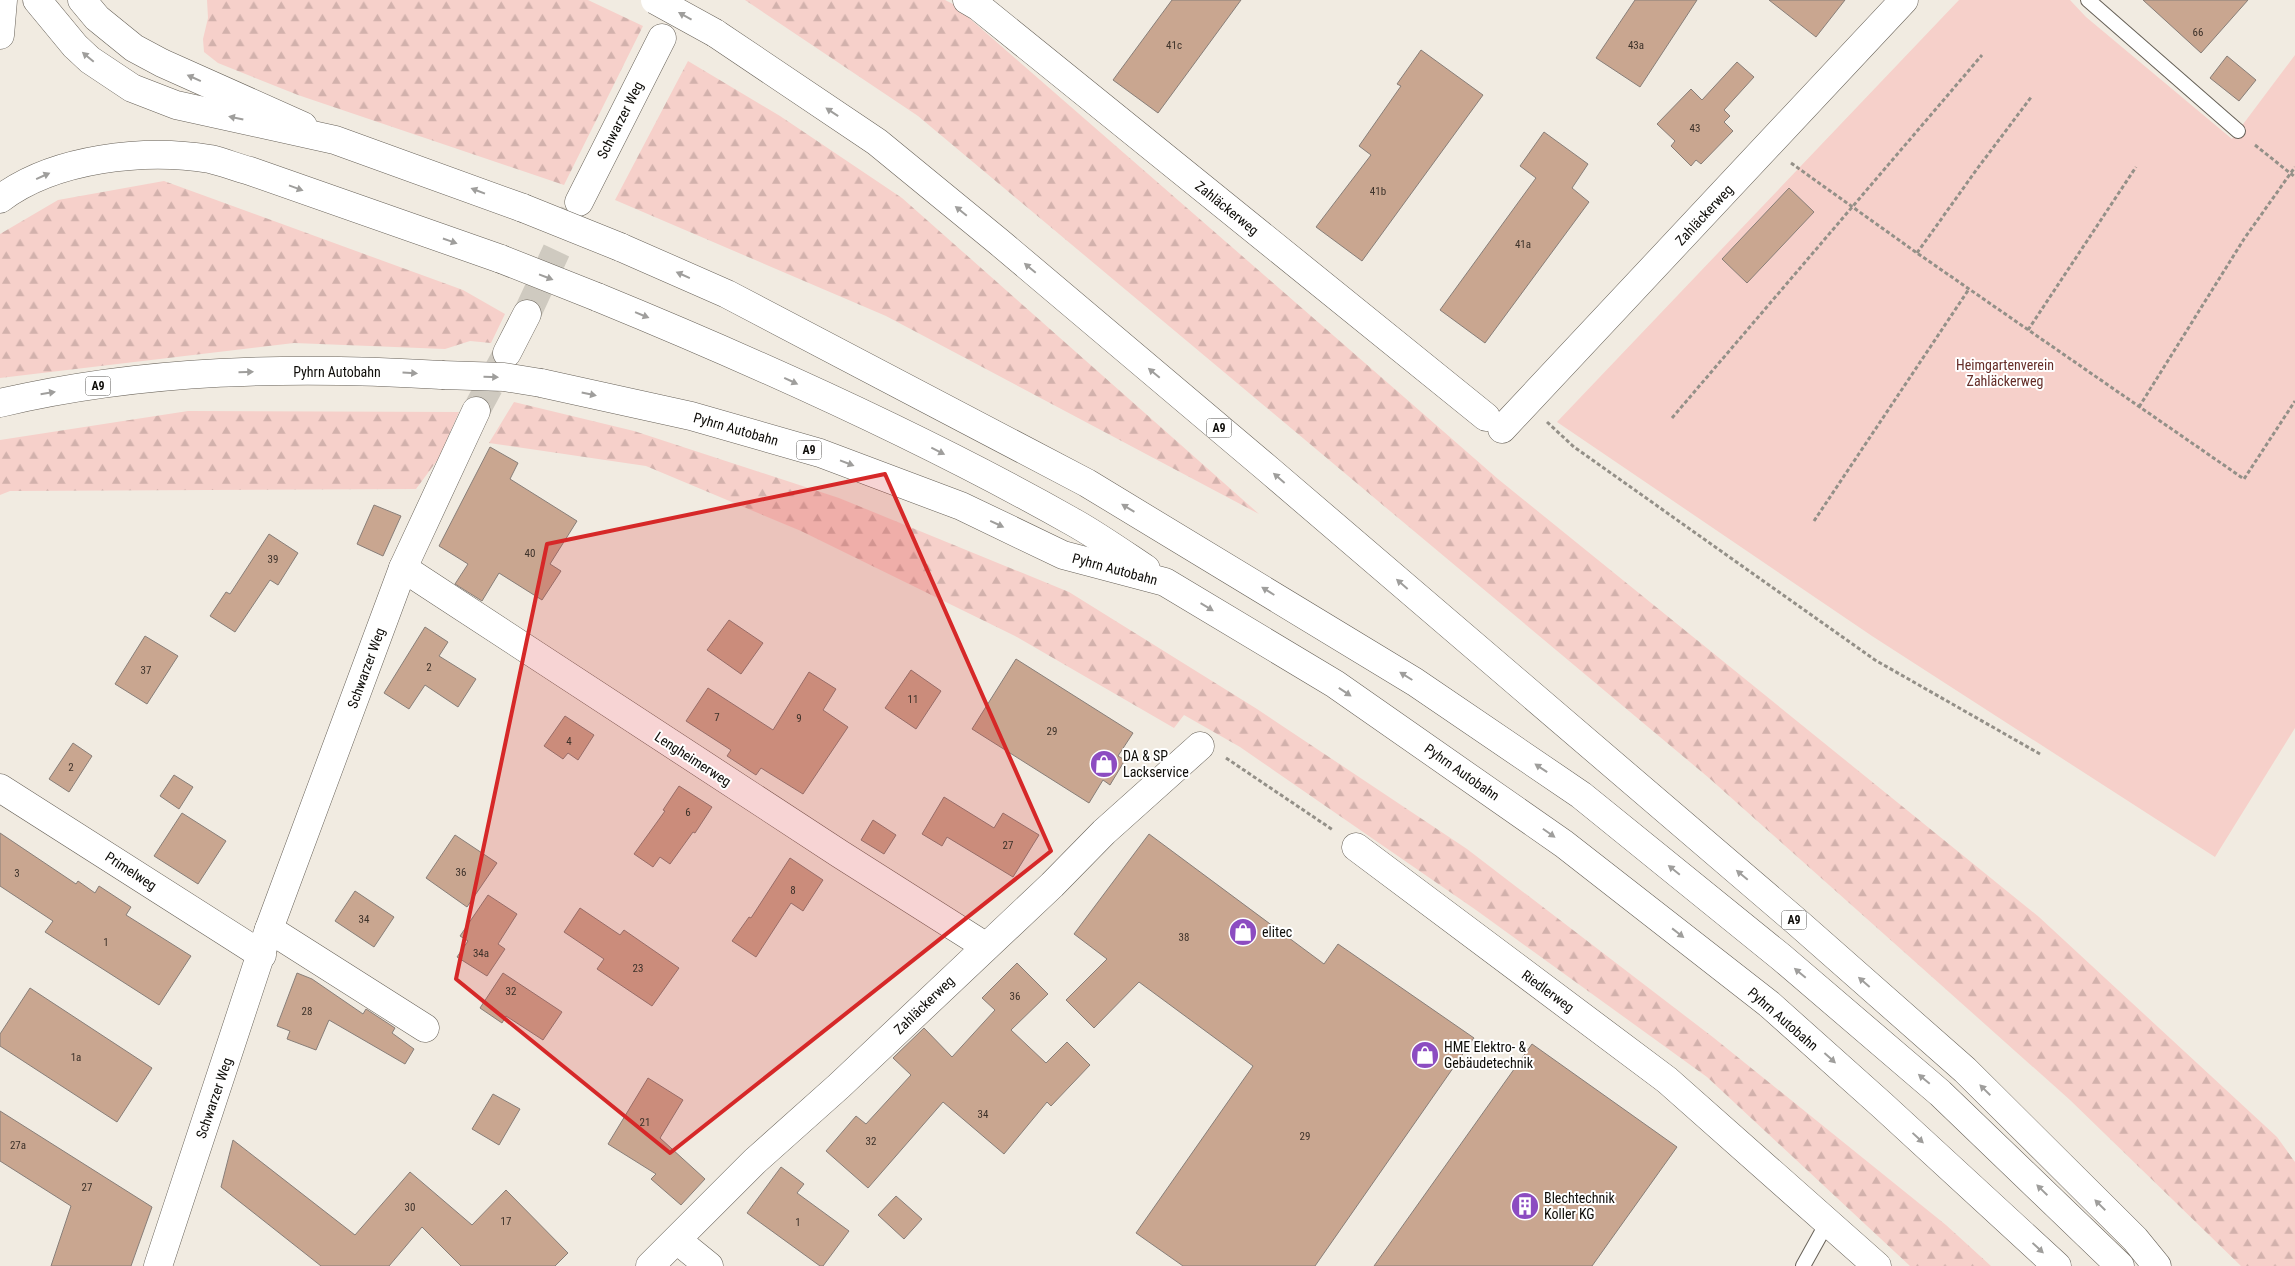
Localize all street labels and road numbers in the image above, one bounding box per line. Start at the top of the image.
street label: Schwarzer Weg [594,79,646,161]
street label: Zahläckerweg [1192,178,1262,238]
street label: Zahläckerweg [1672,181,1736,249]
street label: Pyhrn Autobahn [293,364,381,380]
road number: A9 [86,376,110,396]
street label: Pyhrn Autobahn [692,409,780,449]
road number: A9 [1206,418,1232,438]
road number: A9 [796,440,822,460]
street label: Pyhrn Autobahn [1071,550,1159,588]
street label: Schwarzer Weg [344,626,388,710]
street label: Lengheimerweg [652,728,734,790]
street label: Pyhrn Autobahn [1422,740,1502,804]
street label: Primelweg [102,848,160,894]
road number: A9 [1782,910,1806,930]
street label: Riedlerweg [1519,967,1577,1015]
street label: Zahläckerweg [891,973,957,1037]
street label: Pyhrn Autobahn [1745,984,1821,1054]
street label: Schwarzer Weg [193,1055,235,1141]

